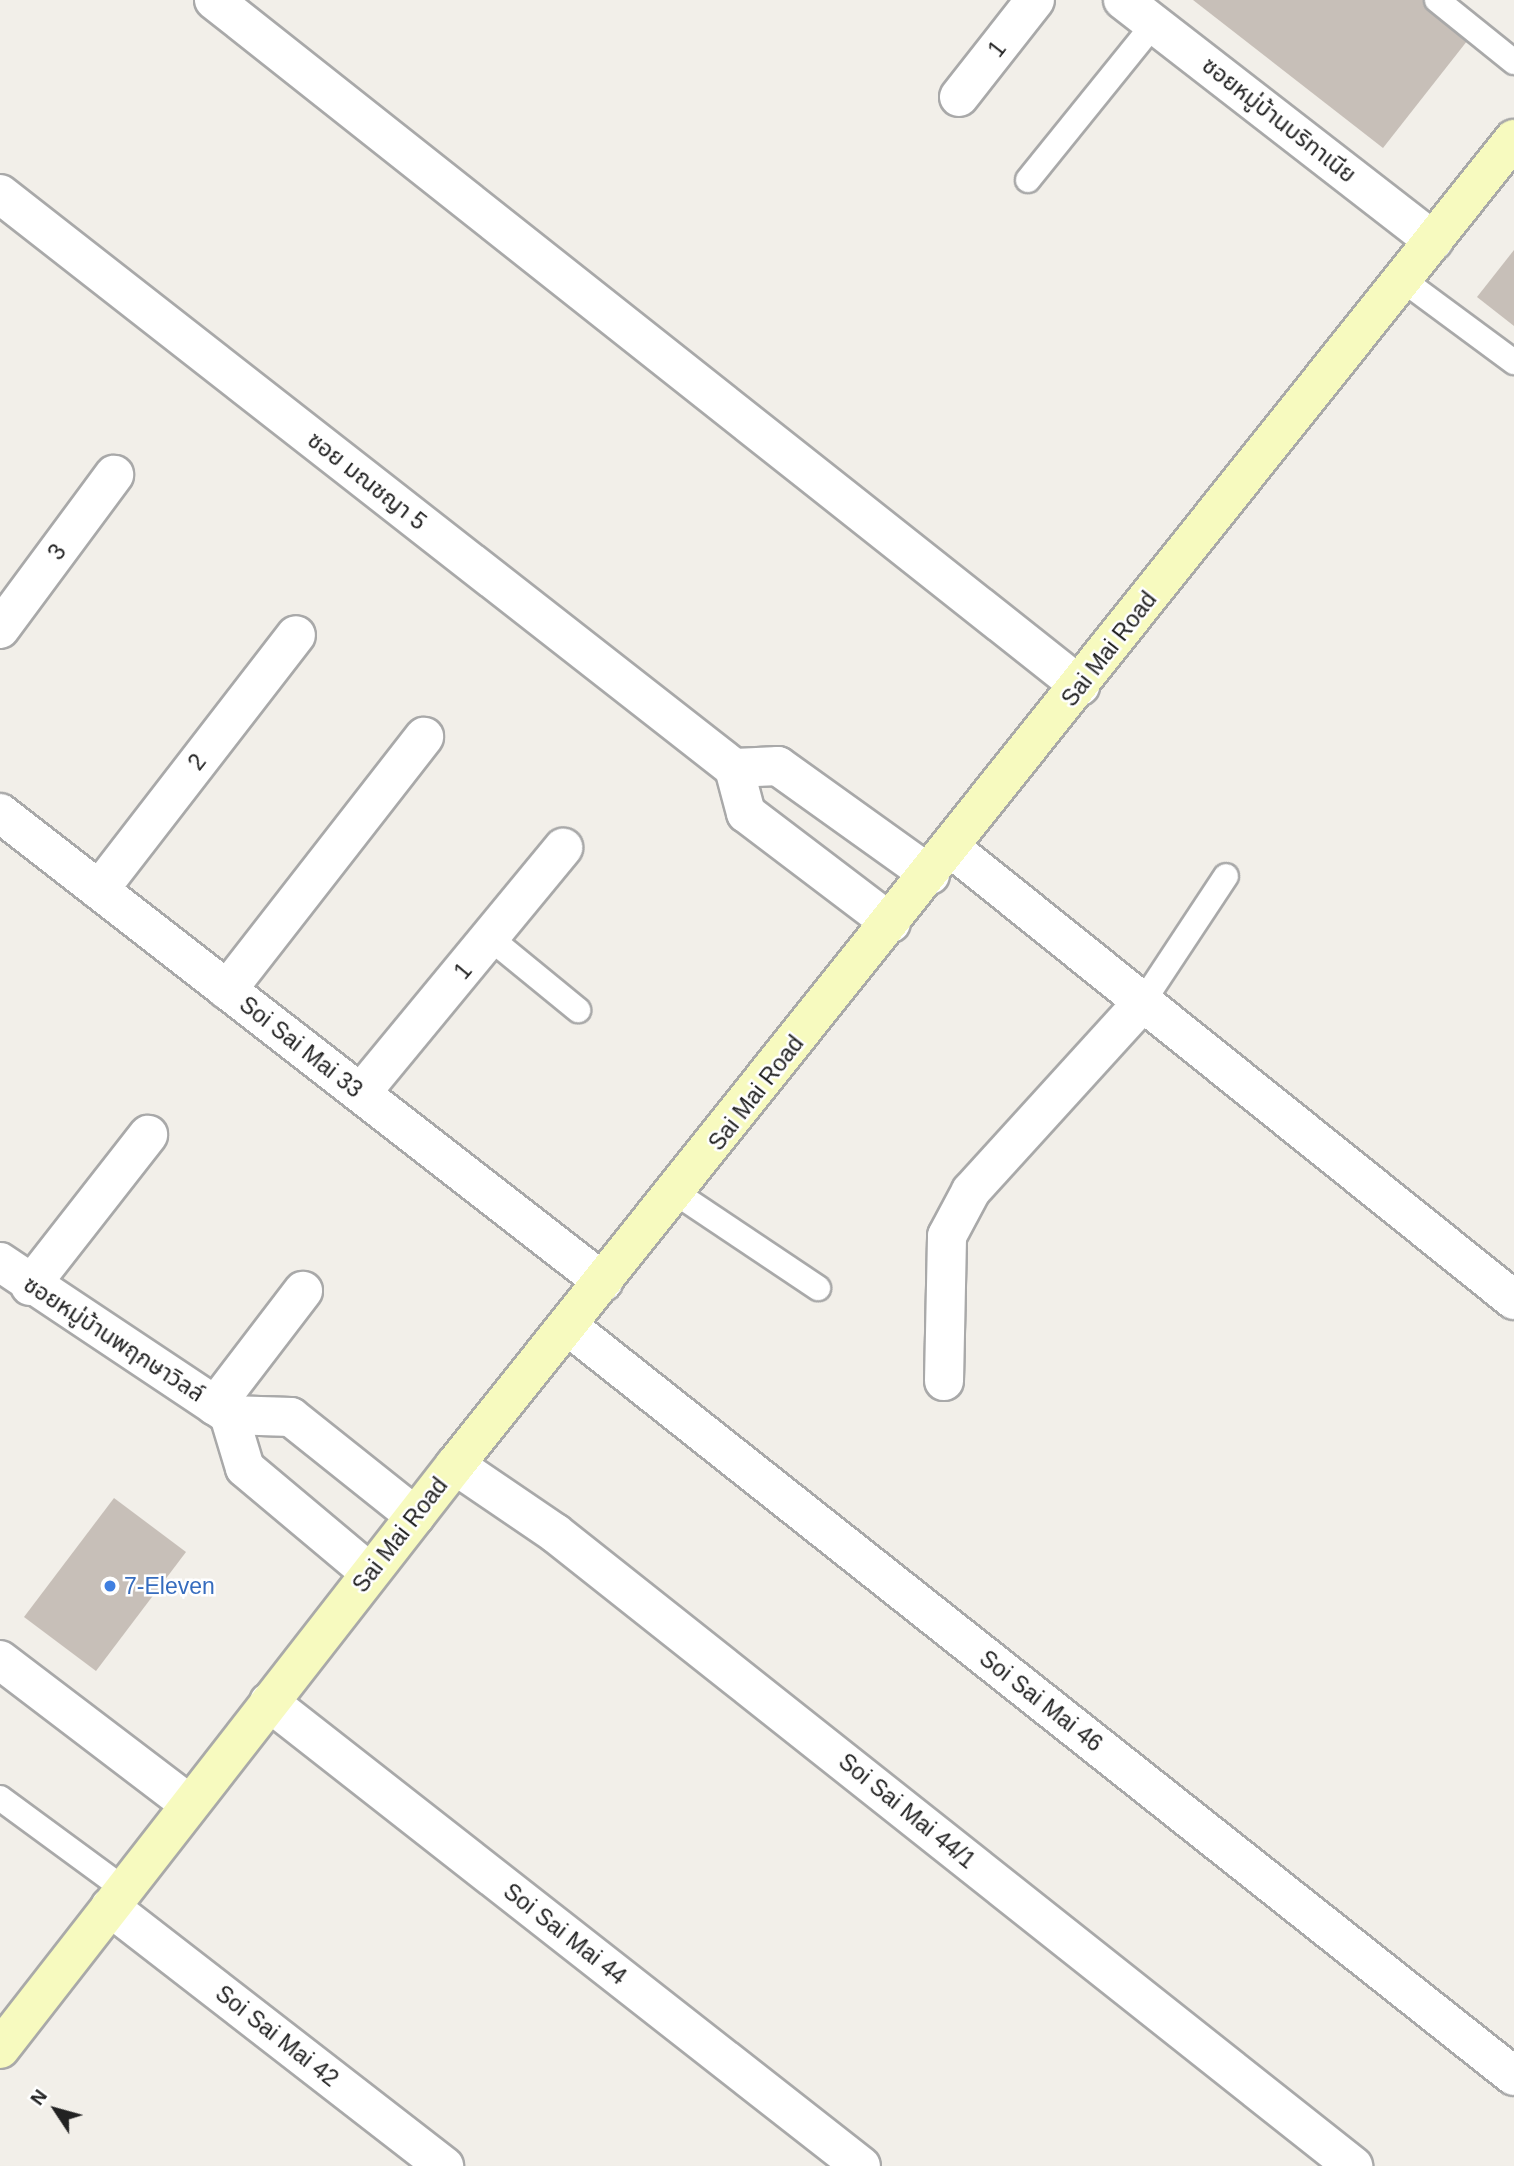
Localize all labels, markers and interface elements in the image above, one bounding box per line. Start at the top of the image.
street label: 1 [982,35,1012,63]
street label: ซอยหมู่บ้านบริทาเนีย [1197,51,1361,189]
street label: ซอย มณชญา 5 [302,426,432,536]
street label: 3 [42,539,72,565]
street label: Sai Mai Road [1056,586,1162,712]
street label: 2 [182,748,212,776]
street label: 1 [448,957,478,985]
street label: Soi Sai Mai 33 [234,990,368,1104]
street label: Sai Mai Road [703,1030,809,1156]
street label: ซอยหมู่บ้านพฤกษาวิลล์ [18,1270,210,1408]
street label: Sai Mai Road [347,1472,453,1598]
place label: 7-Eleven [124,1572,215,1600]
marker: 7-Eleven [102,1578,118,1594]
street label: Soi Sai Mai 46 [974,1644,1108,1758]
street label: Soi Sai Mai 44/1 [833,1748,981,1874]
street label: Soi Sai Mai 44 [498,1877,632,1991]
street label: Soi Sai Mai 42 [210,1979,344,2093]
north arrow [21,2075,91,2145]
text: N [26,2086,51,2109]

